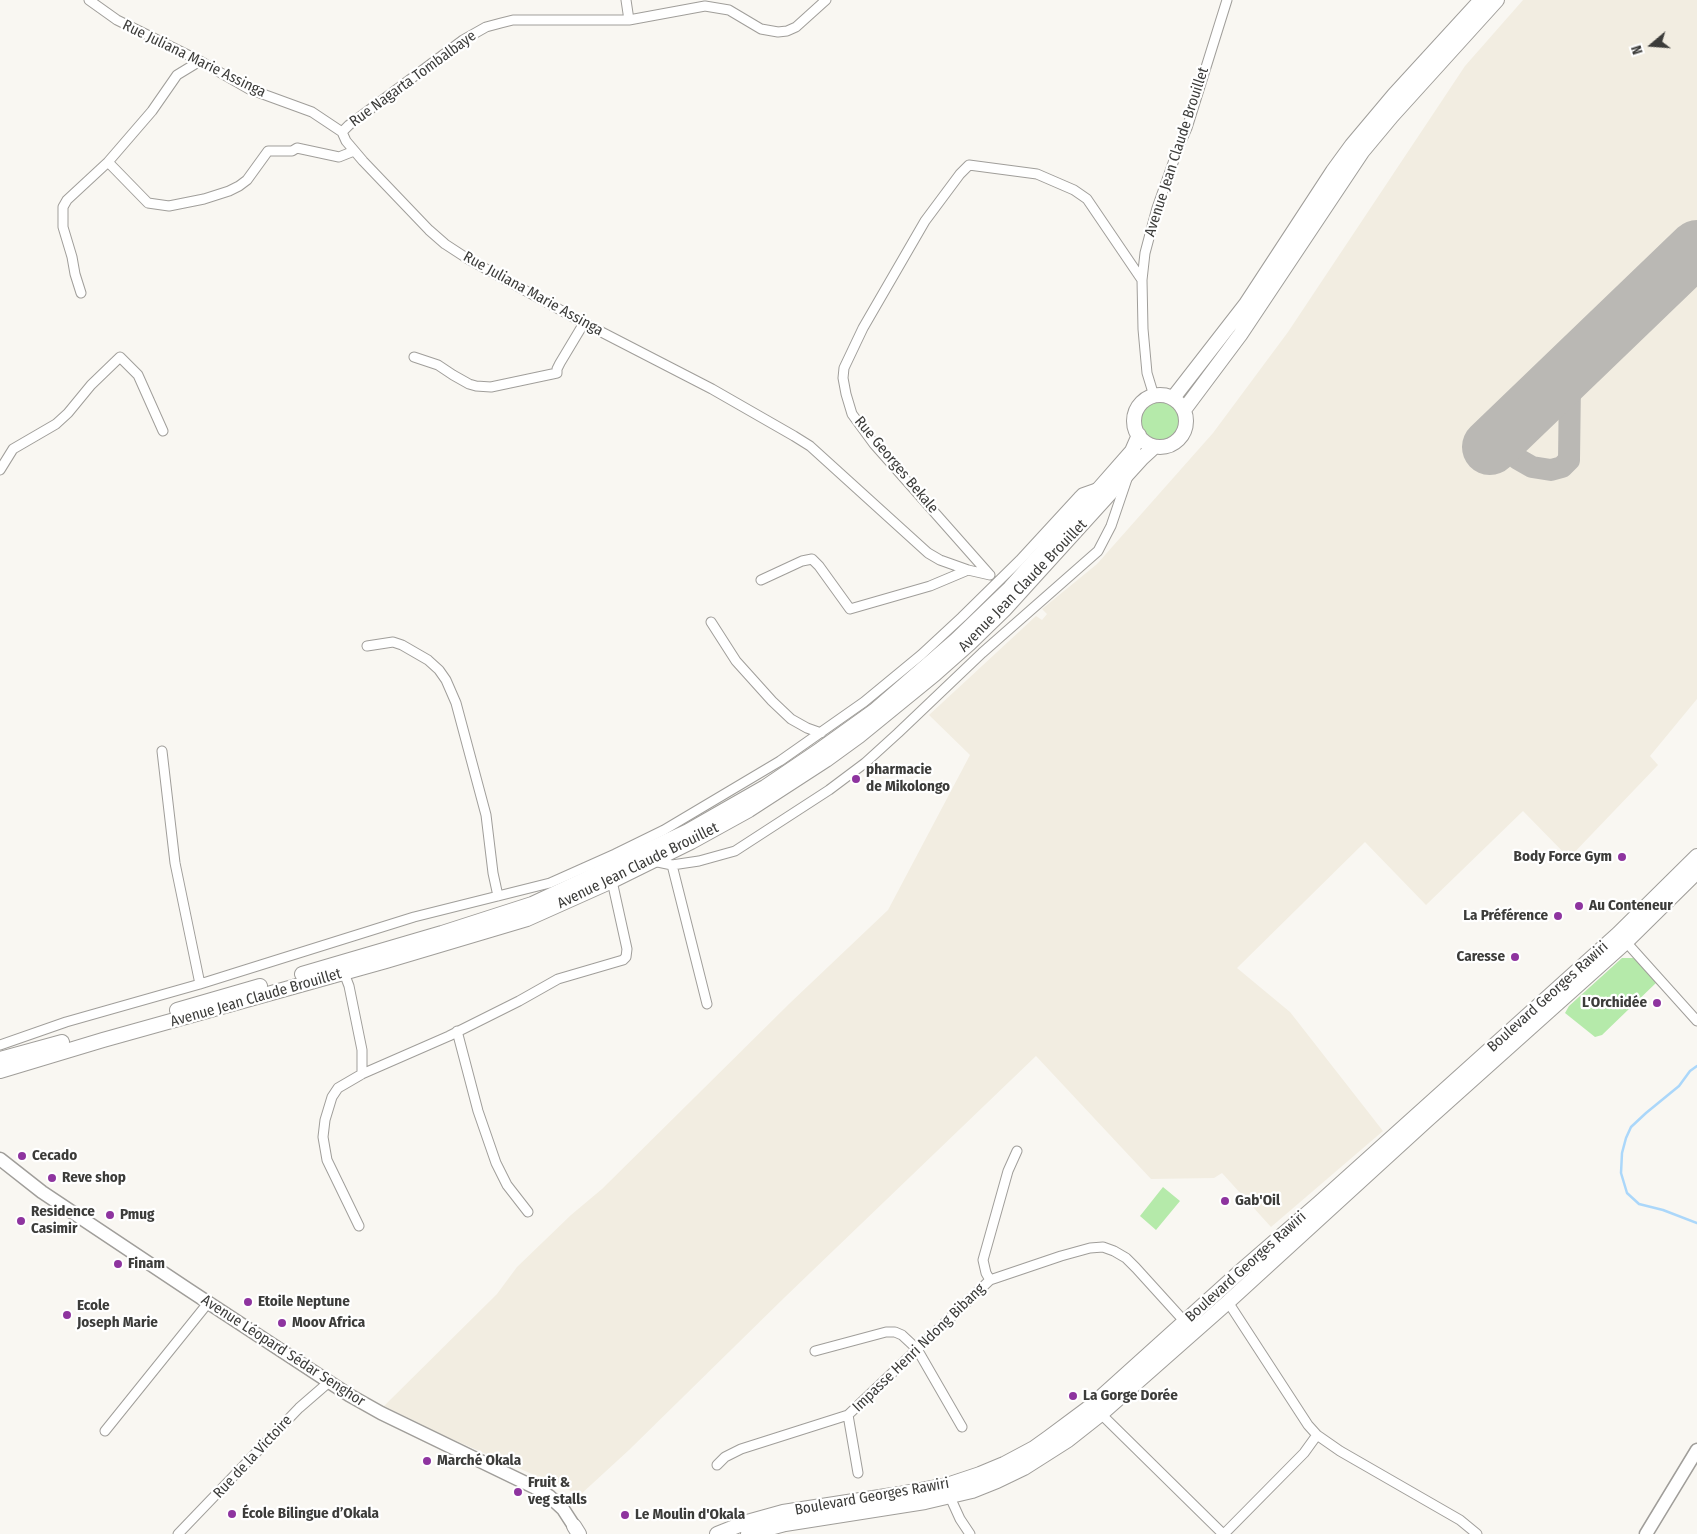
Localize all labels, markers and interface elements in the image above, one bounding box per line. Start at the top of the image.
street label: Rue Juliana Marie Assinga [119,16,269,102]
north arrow [1627,20,1677,70]
street label: Rue Nagarta Tombalbaye [346,27,480,131]
text: N [1628,43,1647,56]
street label: Avenue Jean Claude Brouillet [1141,65,1213,239]
street label: Rue Juliana Marie Assinga [460,248,606,340]
street label: Rue Georges Bekale [850,413,942,517]
street label: Avenue Jean Claude Brouillet [955,516,1091,656]
place label: pharmacie de Mikolongo [866,761,950,796]
marker: pharmacie de Mikolongo [850,773,862,785]
street label: Avenue Jean Claude Brouillet [555,819,721,913]
place label: Body Force Gym [1514,848,1612,866]
marker: Body Force Gym [1616,851,1628,863]
place label: Au Conteneur [1589,897,1673,915]
marker: Au Conteneur [1573,900,1585,912]
place label: La Préférence [1463,907,1548,925]
marker: La Préférence [1552,910,1564,922]
street label: Boulevard Georges Rawiri [1484,938,1612,1056]
place label: Caresse [1457,948,1505,966]
marker: Caresse [1509,951,1521,963]
street label: Avenue Jean Claude Brouillet [168,965,344,1031]
place label: L'Orchidée [1582,994,1647,1012]
marker: L'Orchidée [1651,997,1663,1009]
place label: Cecado [32,1147,77,1165]
marker: Cecado [16,1150,28,1162]
place label: Reve shop [62,1169,126,1187]
marker: Reve shop [46,1172,58,1184]
place label: Gab'Oil [1235,1192,1280,1210]
marker: Gab'Oil [1219,1195,1231,1207]
place label: Residence Casimir [31,1203,95,1238]
place label: Pmug [120,1206,155,1224]
street label: Boulevard Georges Rawiri [1182,1208,1310,1326]
marker: Pmug [104,1209,116,1221]
marker: Residence Casimir [15,1215,27,1227]
place label: Finam [128,1255,165,1273]
marker: Finam [112,1258,124,1270]
street label: Impasse Henri Ndong Bibang [849,1280,989,1416]
street label: Avenue Léopard Sédar Senghor [198,1291,368,1411]
place label: Etoile Neptune [258,1293,350,1311]
marker: Etoile Neptune [242,1296,254,1308]
place label: Ecole Joseph Marie [77,1297,158,1332]
marker: Ecole Joseph Marie [61,1309,73,1321]
place label: Moov Africa [292,1314,365,1332]
marker: Moov Africa [276,1317,288,1329]
place label: La Gorge Dorée [1083,1387,1178,1405]
marker: La Gorge Dorée [1067,1390,1079,1402]
street label: Rue de la Victoire [210,1412,296,1502]
place label: Marché Okala [437,1452,521,1470]
marker: Marché Okala [421,1455,433,1467]
place label: Fruit & veg stalls [528,1474,587,1509]
street label: Boulevard Georges Rawiri [793,1475,951,1519]
marker: Fruit & veg stalls [512,1486,524,1498]
place label: École Bilingue d’Okala [242,1505,379,1523]
place label: Le Moulin d'Okala [635,1506,745,1524]
marker: École Bilingue d’Okala [226,1508,238,1520]
marker: Le Moulin d'Okala [619,1509,631,1521]

